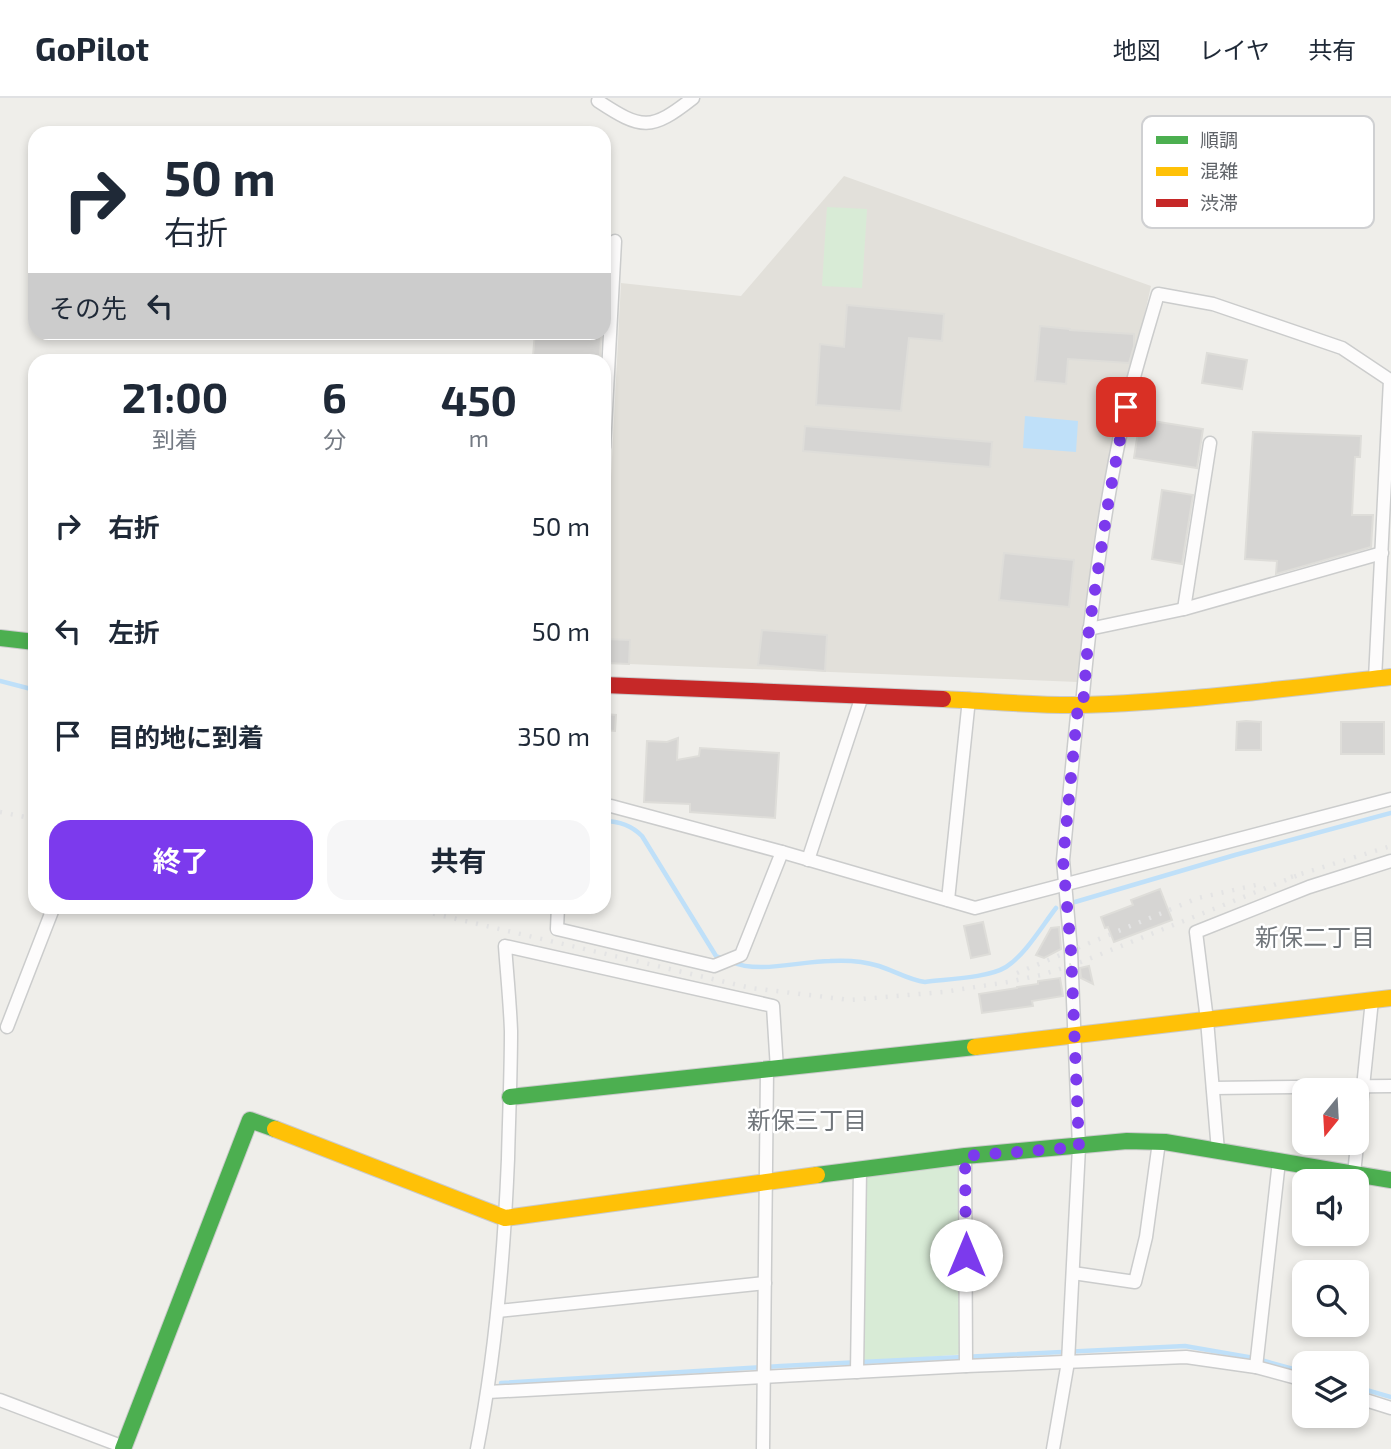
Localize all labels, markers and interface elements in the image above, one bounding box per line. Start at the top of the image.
text: GoPilot [35,28,149,68]
text: 地図 [1113,35,1161,64]
text: レイヤ [1199,35,1270,64]
text: 共有 [1308,35,1356,64]
legend [1142,116,1374,228]
text: 順調 [1200,128,1238,151]
text: 50 m [164,147,276,206]
icon: right [49,154,140,245]
text: 混雑 [1200,159,1238,182]
text: 渋滞 [1200,191,1238,214]
text: 右折 [164,212,228,250]
icon: left [141,287,179,325]
text: その先 [49,292,127,323]
text: 21:00 [122,371,228,421]
text: 6 [322,371,347,421]
text: 450 [441,374,517,424]
pin [1096,377,1156,437]
icon: arrive [1107,388,1145,426]
text: m [469,424,489,452]
text: 到着 [152,425,198,453]
text: 分 [323,425,346,453]
icon: right [49,507,87,545]
text: 50 m [532,510,590,541]
text: 右折 [108,511,160,542]
icon: left [49,612,87,650]
text: 50 m [532,615,590,646]
text: 左折 [108,616,160,647]
icon: arrive [49,717,87,755]
text: 350 m [517,720,590,751]
text: 目的地に到着 [108,721,264,752]
button: 終了 [49,820,313,900]
button: 共有 [327,820,590,900]
district label: 新保二丁目 [1255,922,1375,951]
north arrow [1292,1078,1368,1155]
map controls [1292,1078,1369,1428]
district label: 新保三丁目 [747,1105,867,1134]
button: sound [1292,1169,1369,1246]
position arrow [929,1218,1003,1292]
button: search [1292,1260,1369,1337]
button: layers [1292,1351,1369,1428]

